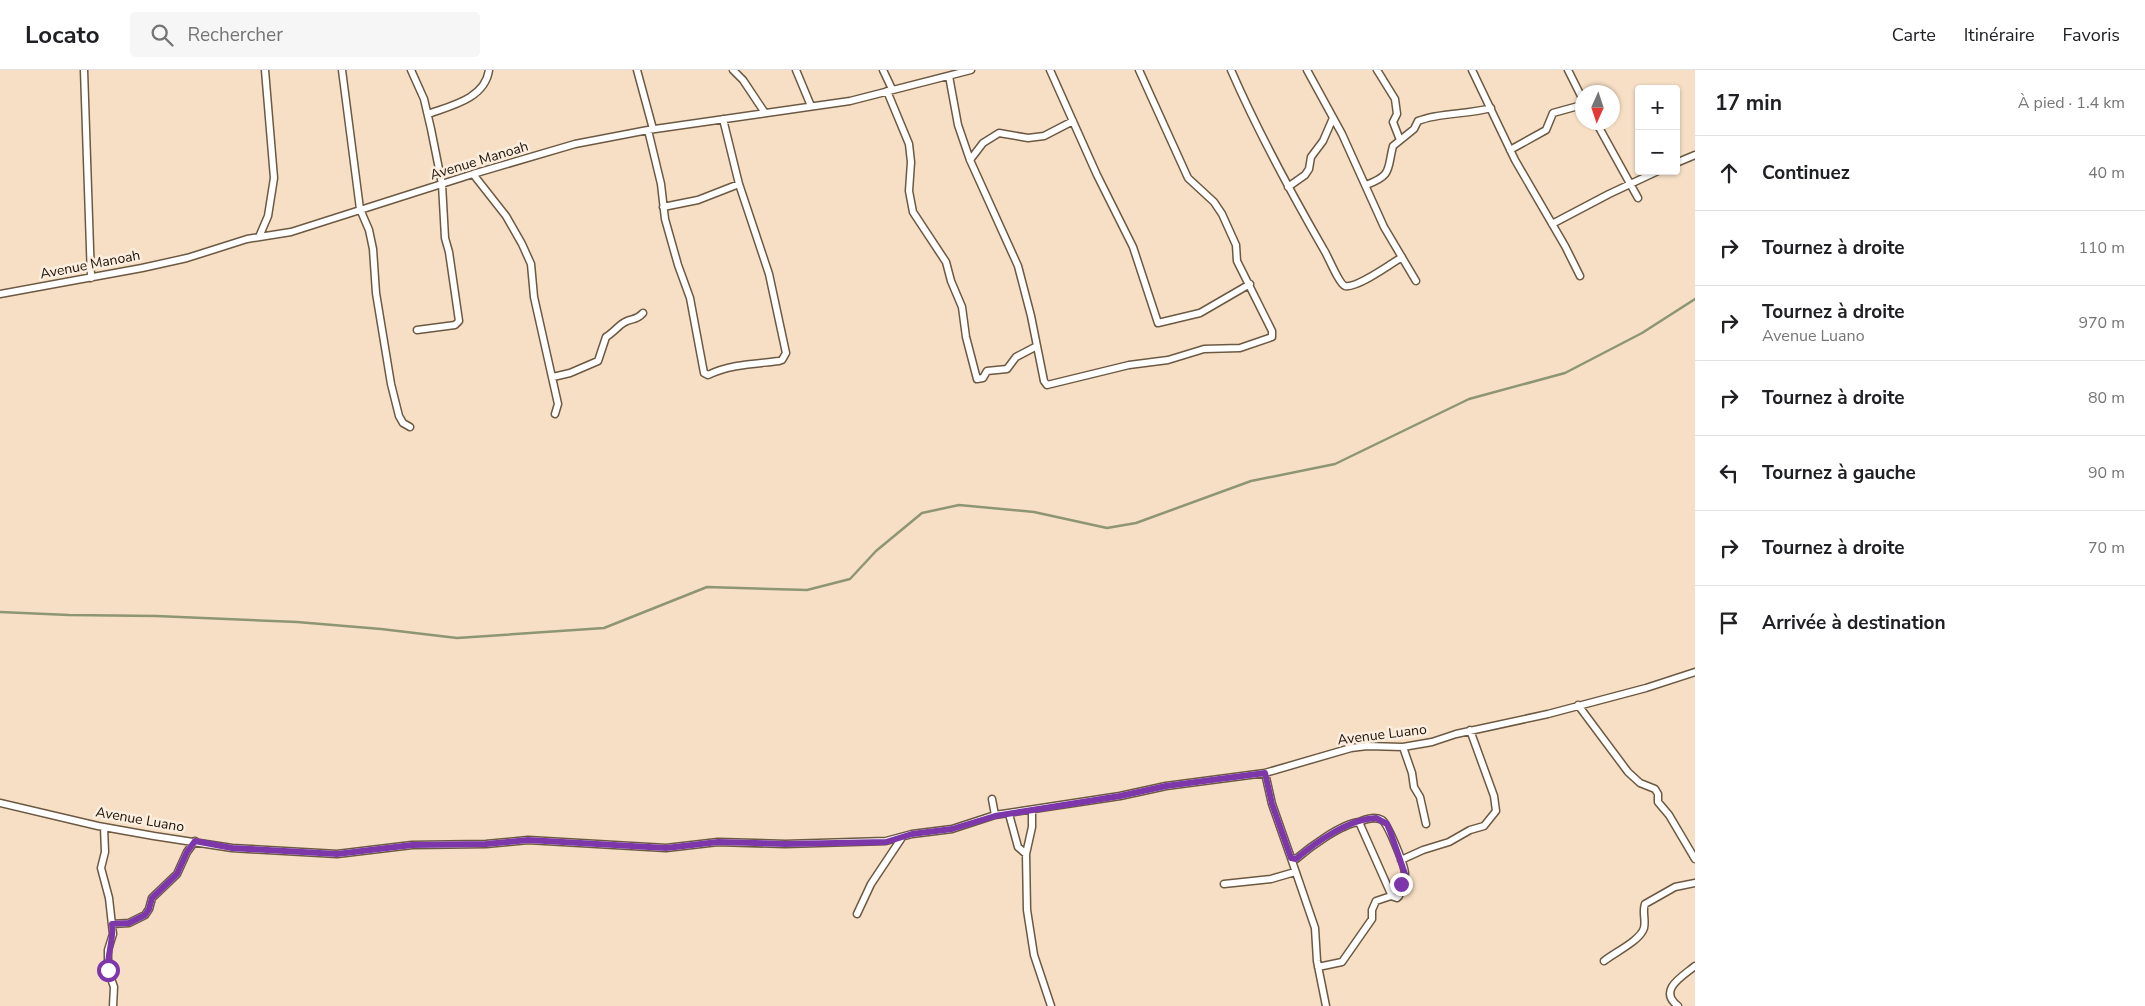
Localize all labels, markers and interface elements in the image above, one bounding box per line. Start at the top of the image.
search box [130,12,480,57]
text: Locato [25,19,100,51]
icon: search [148,21,176,49]
text: Rechercher [188,22,283,48]
text: Carte [1892,23,1936,47]
text: Itinéraire [1964,23,2035,47]
text: Favoris [2063,23,2120,47]
north arrow [1575,85,1620,130]
map controls [1635,85,1680,175]
button: + [1635,85,1680,130]
text: 17 min [1715,89,1782,117]
text: À pied · 1.4 km [2018,92,2125,114]
button: − [1635,130,1680,175]
street label: Avenue Manoah [428,137,531,184]
icon: ahead [1715,159,1743,187]
text: Continuez [1762,160,1850,186]
text: 40 m [2088,162,2125,184]
icon: right [1715,234,1743,262]
text: Tournez à droite [1762,235,1905,261]
text: 110 m [2078,237,2125,259]
street label: Avenue Manoah [38,245,142,284]
text: Tournez à droite [1762,299,1905,325]
icon: right [1715,309,1743,337]
text: 970 m [2078,312,2125,334]
text: Avenue Luano [1762,325,1865,347]
icon: right [1715,384,1743,412]
text: Tournez à droite [1762,385,1905,411]
text: 80 m [2088,387,2125,409]
icon: left [1715,459,1743,487]
text: Tournez à gauche [1762,460,1916,486]
text: 90 m [2088,462,2125,484]
icon: right [1715,534,1743,562]
text: Tournez à droite [1762,535,1905,561]
text: 70 m [2088,537,2125,559]
icon: arrive [1715,609,1743,637]
text: Arrivée à destination [1762,610,1946,636]
street label: Avenue Luano [1336,720,1428,749]
street label: Avenue Luano [94,802,186,837]
route end [1390,873,1413,896]
route start [97,959,120,982]

